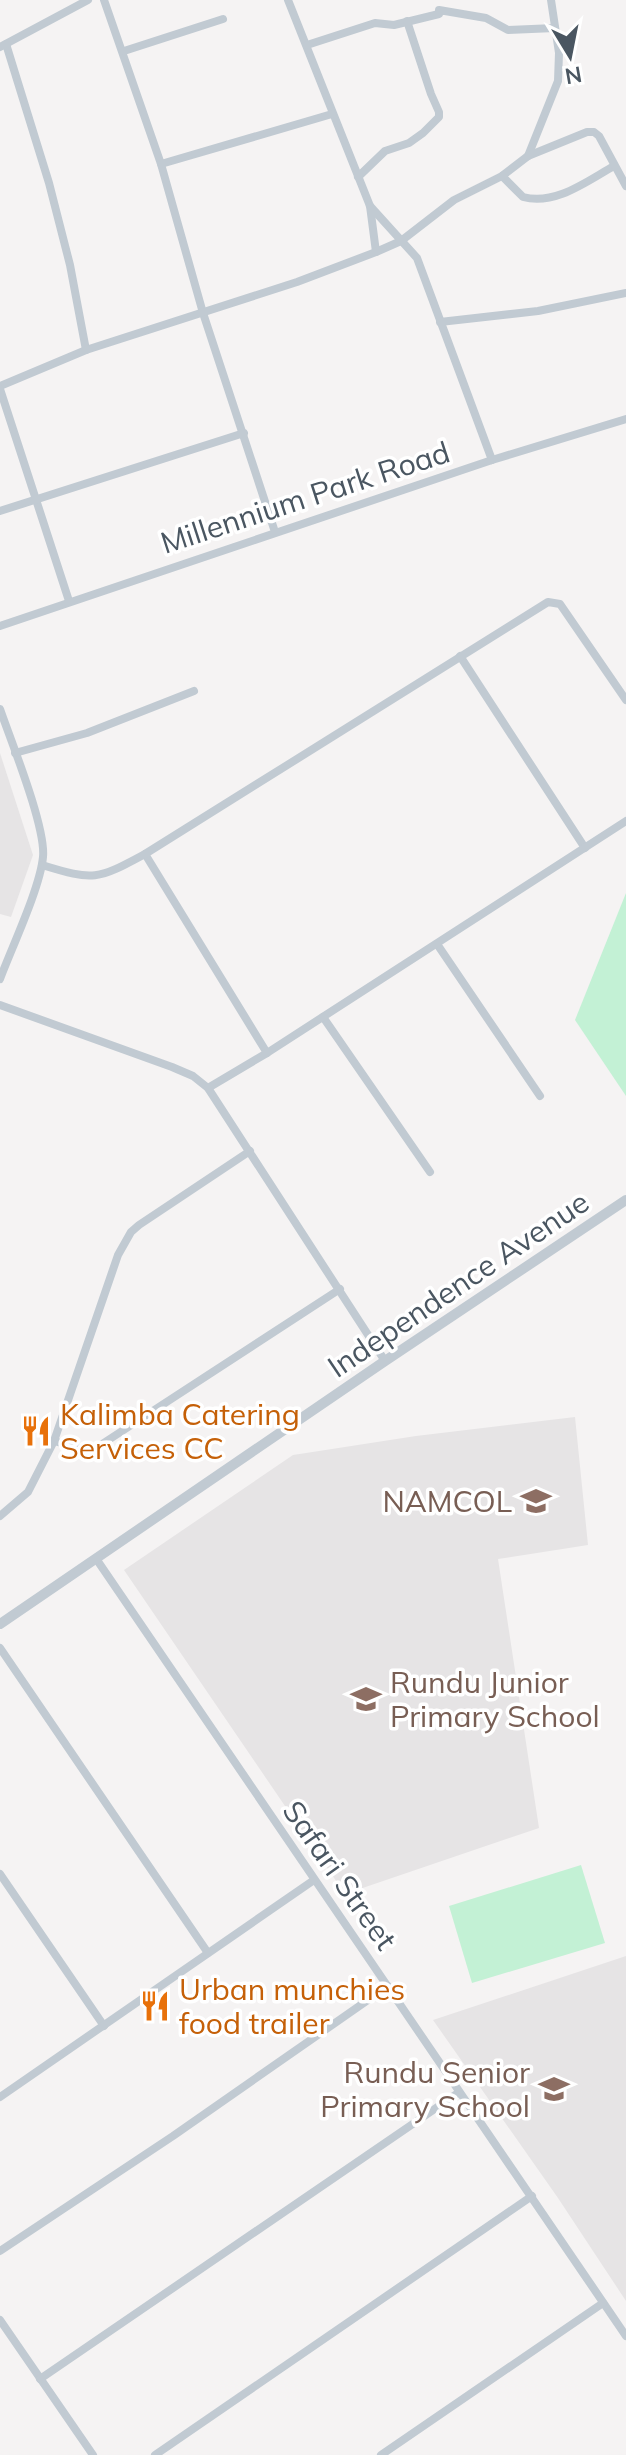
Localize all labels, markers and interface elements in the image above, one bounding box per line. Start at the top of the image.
north arrow [530,16,610,96]
text: N [563,60,584,91]
street label: Millennium Park Road [156,432,454,562]
street label: Independence Avenue [320,1183,596,1385]
place label: Kalimba Catering Services CC [60,1395,300,1467]
restaurant icon: Kalimba Catering Services CC [19,1414,53,1448]
place label: NAMCOL [382,1482,512,1520]
school or university icon: NAMCOL [519,1484,553,1518]
place label: Rundu Junior Primary School [390,1663,600,1735]
school or university icon: Rundu Junior Primary School [349,1682,383,1716]
street label: Safari Street [275,1793,405,1957]
place label: Urban munchies food trailer [179,1970,405,2042]
restaurant icon: Urban munchies food trailer [138,1989,172,2023]
place label: Rundu Senior Primary School [320,2053,530,2125]
school or university icon: Rundu Senior Primary School [537,2072,571,2106]

